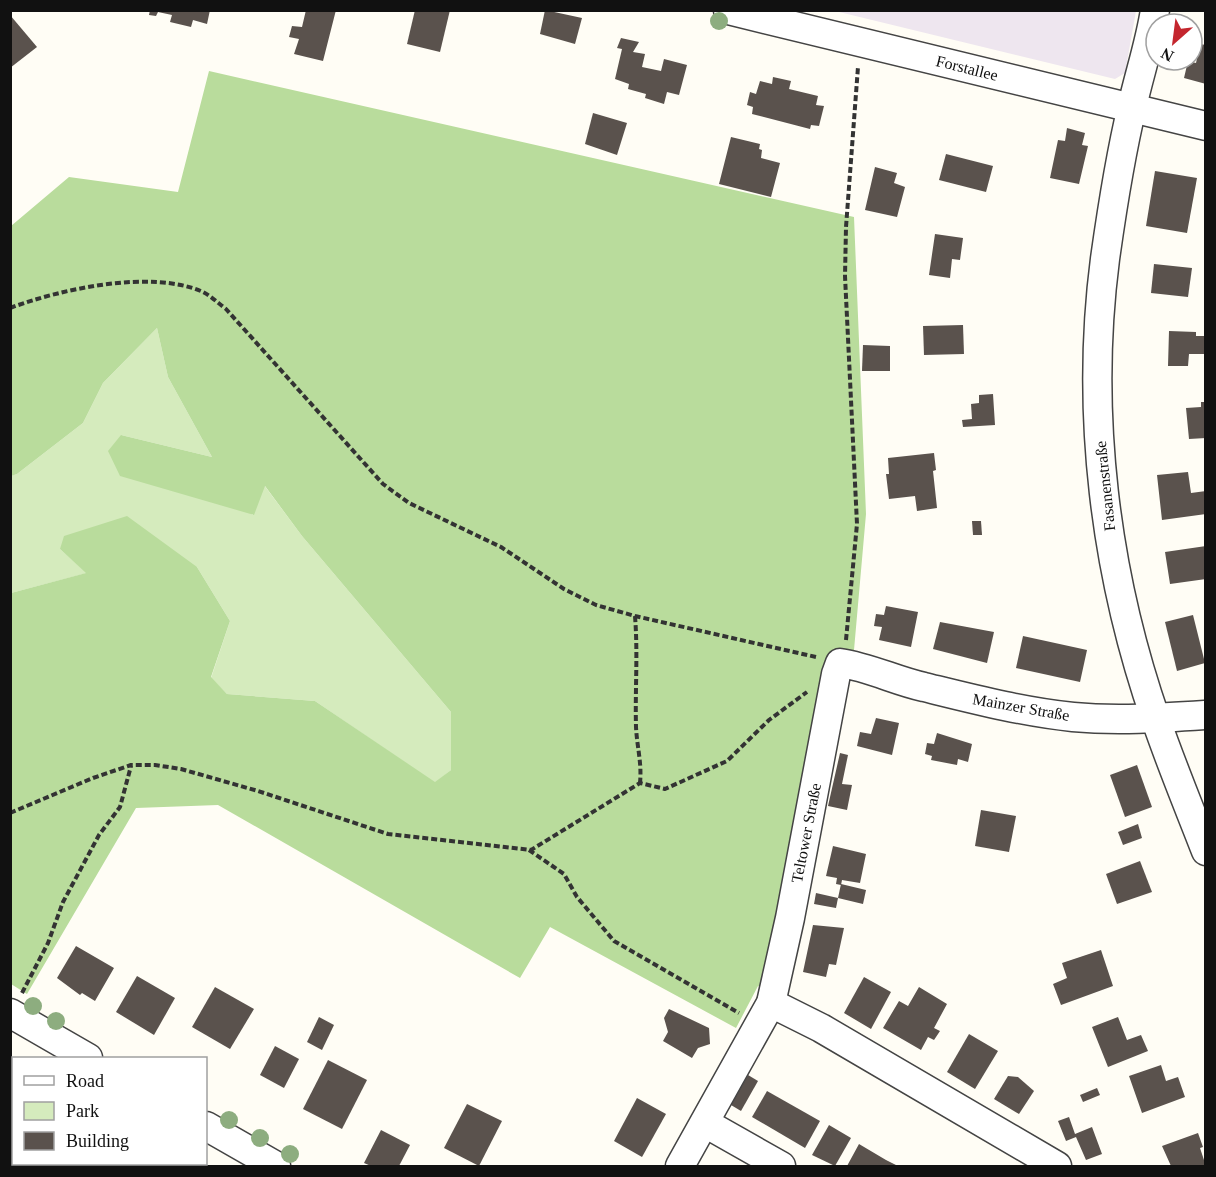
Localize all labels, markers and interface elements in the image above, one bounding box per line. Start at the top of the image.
north arrow [1144,12,1204,72]
text: N [1158,44,1176,65]
street label: Forstallee [934,52,1000,84]
street label: Fasanenstraße [1092,440,1118,532]
street label: Mainzer Straße [971,690,1071,724]
street label: Teltower Straße [788,782,824,884]
legend [12,1057,207,1165]
text: Road [66,1071,104,1091]
text: Park [66,1101,99,1121]
text: Building [66,1131,129,1151]

